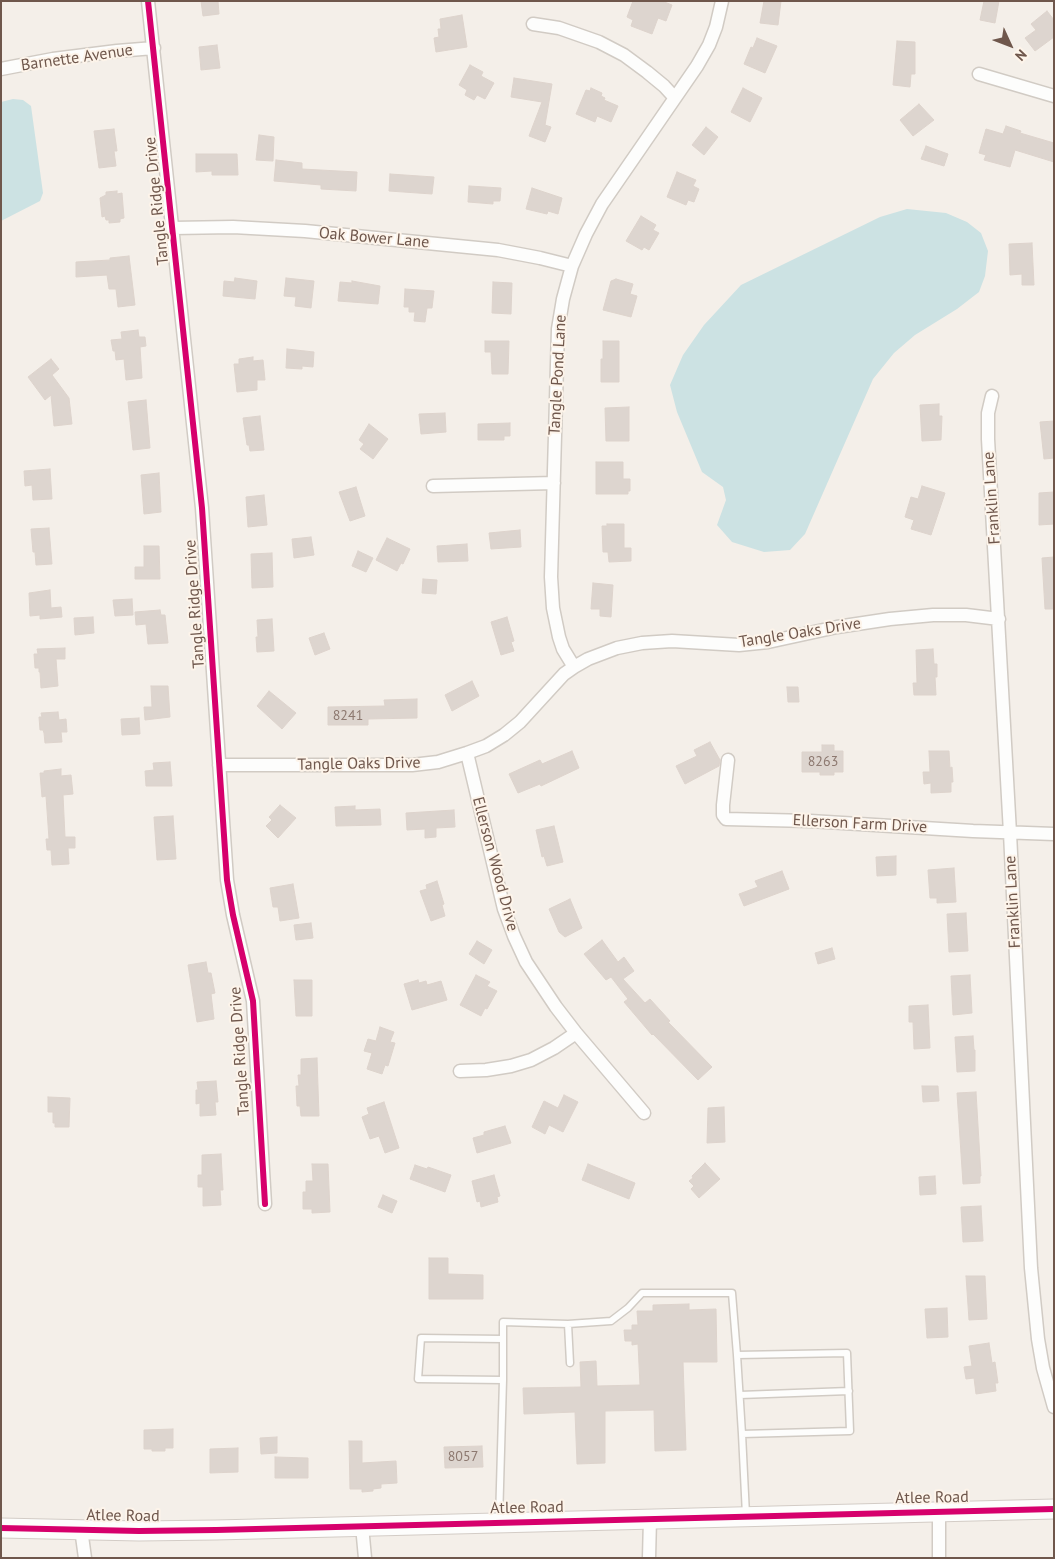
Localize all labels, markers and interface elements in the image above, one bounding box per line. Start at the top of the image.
north arrow [985,20,1035,70]
street label: Barnette Avenue [20,41,134,75]
text: N [1011,46,1031,65]
street label: Tangle Ridge Drive [141,136,173,266]
street label: Oak Bower Lane [318,224,430,252]
street label: Tangle Pond Lane [545,314,571,436]
street label: Franklin Lane [979,451,1005,545]
street label: Tangle Ridge Drive [181,539,209,669]
street label: Tangle Oaks Drive [738,614,862,652]
house number: 8241 [333,708,363,724]
street label: Tangle Oaks Drive [297,753,421,775]
house number: 8263 [808,754,838,770]
street label: Ellerson Wood Drive [468,795,522,933]
street label: Ellerson Farm Drive [792,811,928,837]
street label: Franklin Lane [1001,855,1025,949]
street label: Tangle Ridge Drive [226,986,254,1116]
house number: 8057 [448,1449,478,1465]
street label: Atlee Road [895,1488,969,1508]
street label: Atlee Road [490,1498,564,1518]
street label: Atlee Road [86,1506,160,1526]

